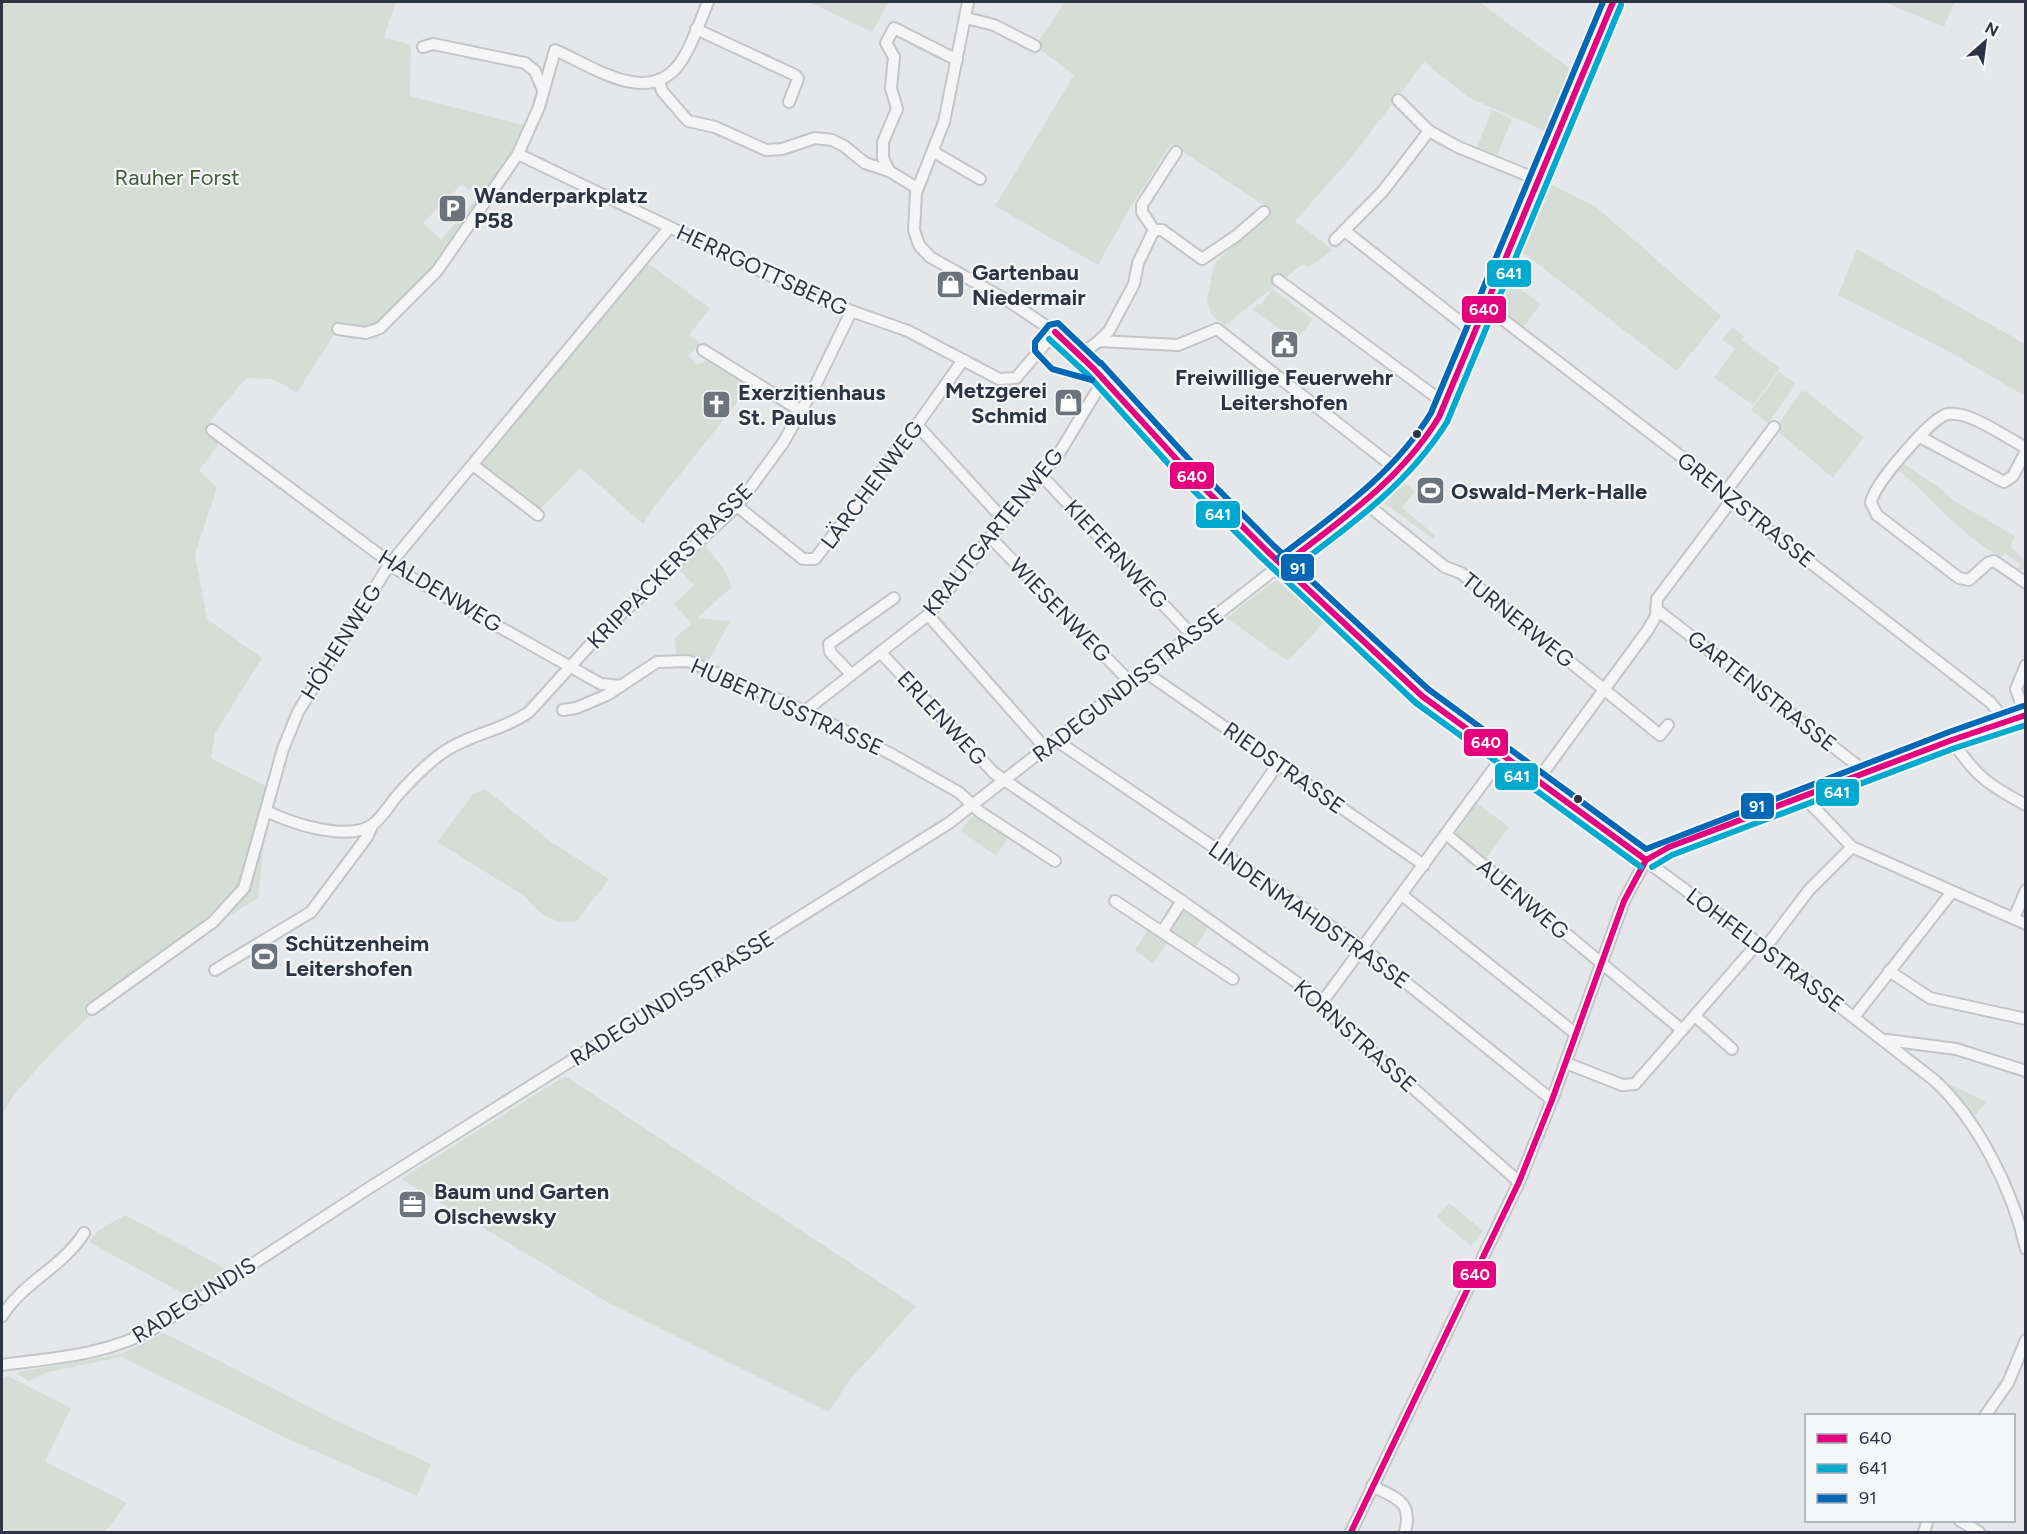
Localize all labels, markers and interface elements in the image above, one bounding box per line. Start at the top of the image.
north arrow [1955,12,2015,72]
text: N [1982,18,2002,40]
park label: Rauher Forst [114,164,240,191]
place label: Wanderparkplatz P58 [474,182,647,234]
parking icon: Wanderparkplatz P58 [437,192,469,224]
street label: HERRGOTTSBERG [672,219,852,321]
place label: Gartenbau Niedermair [972,259,1086,311]
line badge: 641 [1486,259,1532,288]
text: 641 [1496,264,1522,283]
shop icon: Gartenbau Niedermair [935,269,967,301]
line badge: 640 [1461,295,1507,324]
text: 640 [1469,300,1499,319]
public building icon: Freiwillige Feuerwehr Leitershofen [1268,329,1300,361]
place label: Freiwillige Feuerwehr Leitershofen [1175,364,1394,416]
place label: Metzgerei Schmid [945,377,1047,429]
place label: Exerzitienhaus St. Paulus [738,379,885,431]
shop icon: Metzgerei Schmid [1052,387,1084,419]
church icon: Exerzitienhaus St. Paulus [701,389,733,421]
street label: LÄRCHENWEG [815,416,929,554]
unlabelled marker [1411,428,1423,440]
street label: KRAUTGARTENWEG [917,443,1069,621]
street label: GRENZSTRASSE [1672,446,1820,574]
line badge: 640 [1169,461,1215,490]
text: 640 [1177,467,1207,486]
sports icon: Oswald-Merk-Halle [1414,475,1446,507]
street label: KRIPPACKERSTRASSE [581,477,759,655]
place label: Oswald-Merk-Halle [1451,478,1647,505]
street label: KIEFERNWEG [1059,494,1173,614]
line badge: 641 [1195,500,1241,529]
text: 641 [1205,505,1231,524]
street label: HALDENWEG [374,544,506,638]
street label: WIESENWEG [1004,552,1116,668]
line badge: 91 [1280,553,1315,582]
text: 91 [1290,559,1306,578]
street label: TURNERWEG [1457,567,1579,673]
street label: HÖHENWEG [295,579,387,705]
street label: RADEGUNDISSTRASSE [1027,602,1229,768]
street label: GARTENSTRASSE [1682,624,1842,758]
street label: HUBERTUSSTRASSE [687,652,887,762]
street label: ERLENWEG [891,665,993,771]
street label: RIEDSTRASSE [1218,716,1350,820]
line badge: 640 [1463,728,1509,757]
text: 640 [1471,733,1501,752]
line badge: 641 [1494,762,1539,791]
text: 641 [1504,767,1530,786]
line badge: 641 [1815,778,1860,807]
text: 641 [1824,783,1850,802]
line badge: 91 [1740,792,1775,820]
unlabelled marker [1572,793,1584,805]
text: 91 [1749,797,1765,816]
street label: LINDENMAHDSTRASSE [1203,835,1415,995]
street label: AUENWEG [1472,853,1574,945]
street label: LOHFELDSTRASSE [1681,882,1849,1018]
street label: RADEGUNDISSTRASSE [565,924,779,1072]
place label: Schützenheim Leitershofen [285,930,429,982]
sports icon: Schützenheim Leitershofen [248,940,280,972]
street label: KORNSTRASSE [1288,974,1422,1098]
place label: Baum und Garten Olschewsky [434,1178,609,1230]
office icon: Baum und Garten Olschewsky [397,1188,429,1220]
street label: RADEGUNDIS [127,1251,261,1349]
line badge: 640 [1452,1260,1497,1289]
text: 640 [1460,1265,1490,1284]
legend [1805,1414,2015,1522]
text: 640 [1859,1427,1892,1449]
text: 641 [1859,1457,1888,1479]
text: 91 [1859,1487,1877,1509]

